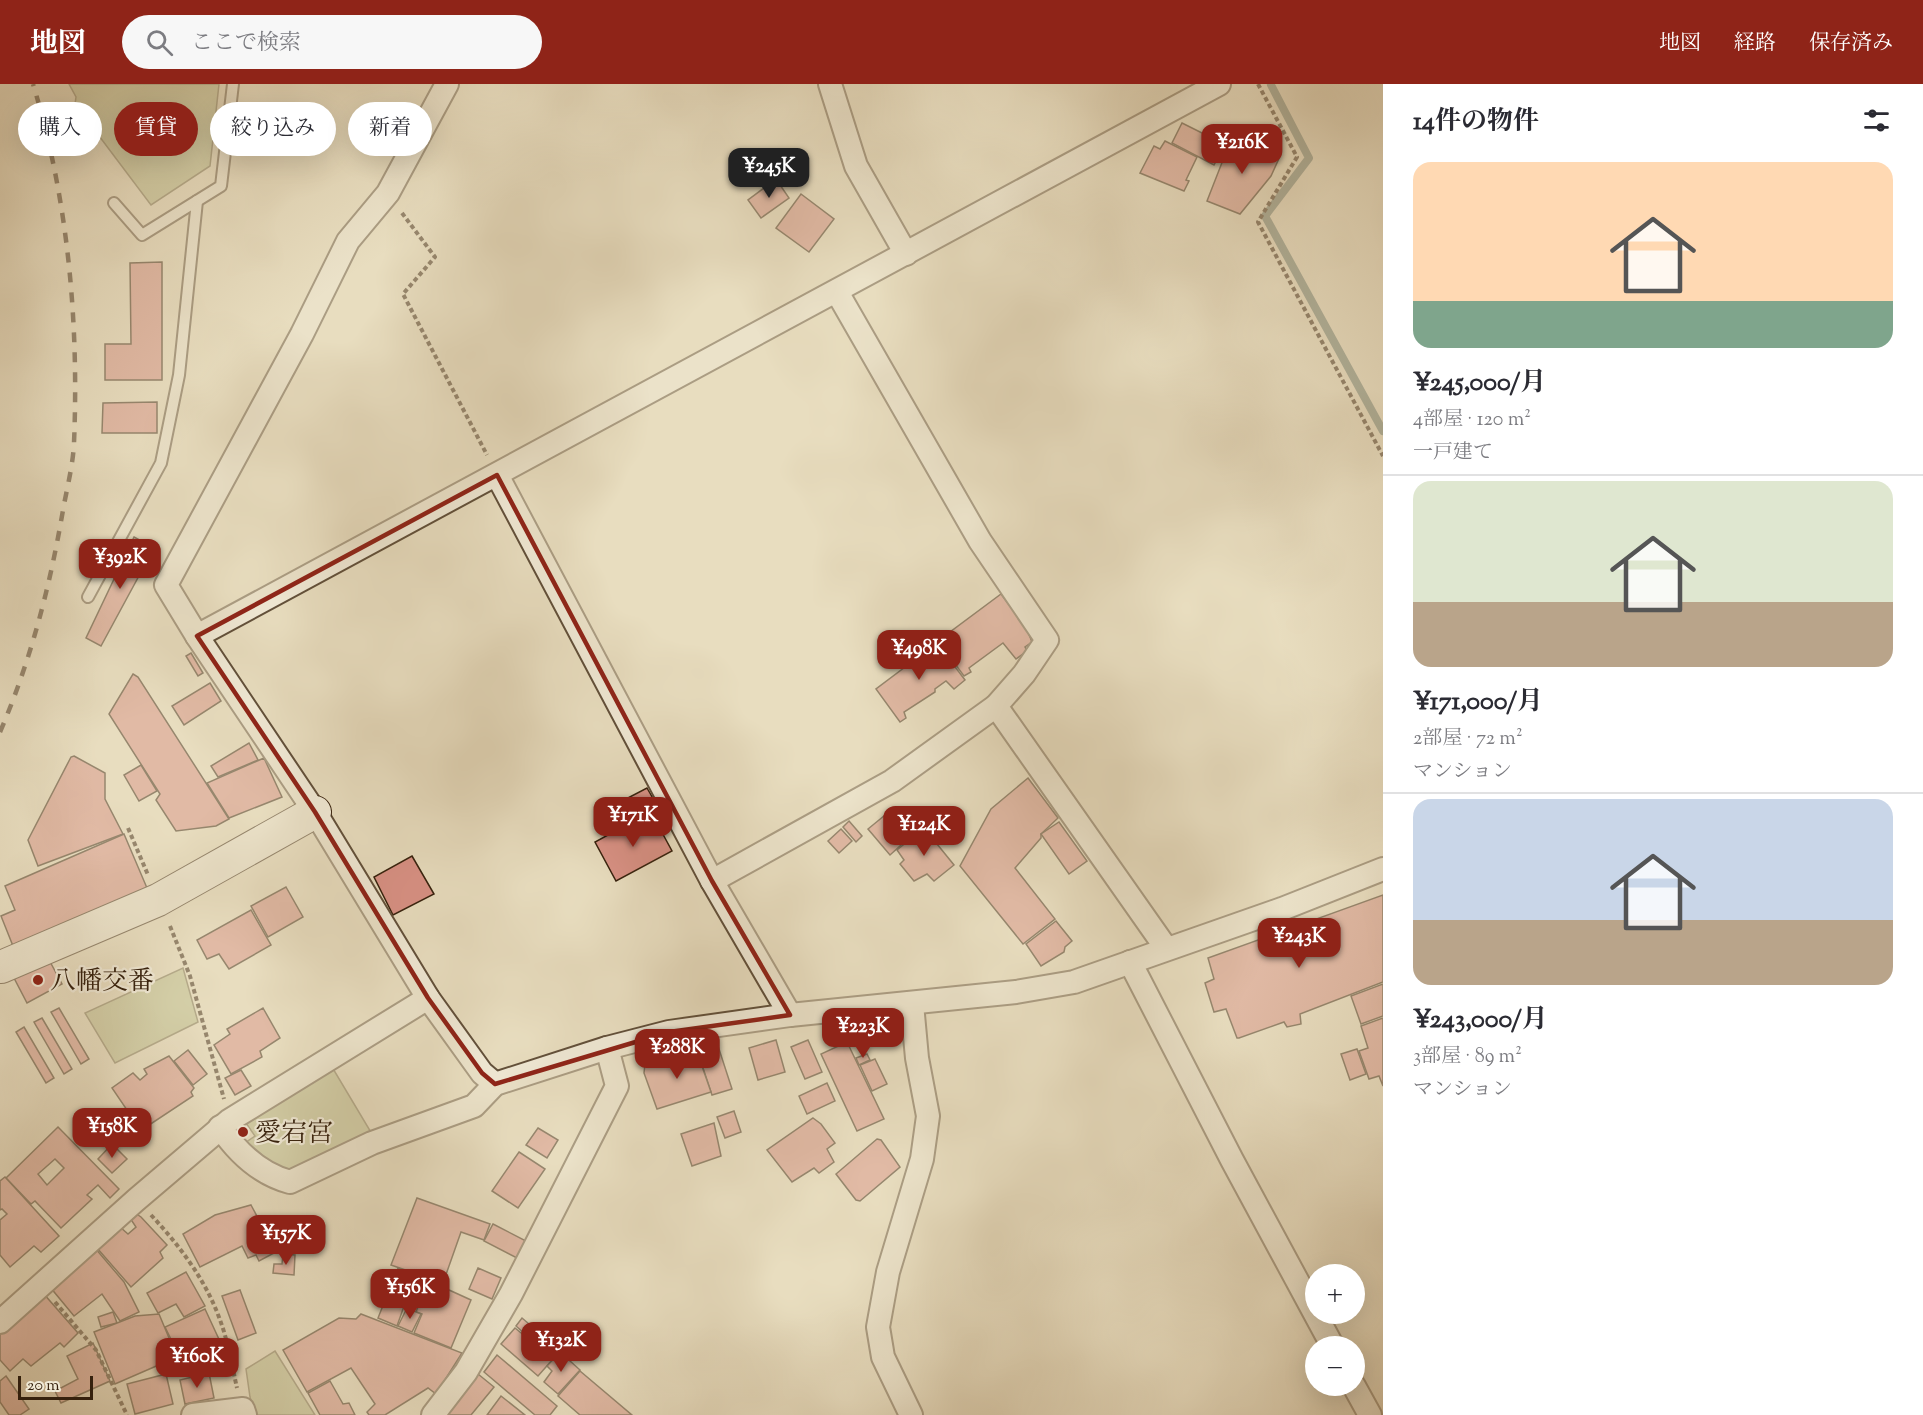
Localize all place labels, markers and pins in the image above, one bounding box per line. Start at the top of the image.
pin: ¥216K [1200,124,1284,175]
pin: ¥245K [727,148,811,199]
pin: ¥392K [78,539,162,590]
pin: ¥498K [877,630,961,681]
pin: ¥171K [591,797,675,848]
pin: ¥124K [882,806,966,857]
pin: ¥243K [1257,918,1341,969]
place label: 八幡交番 [50,964,154,1001]
marker: 八幡交番 [31,973,45,987]
pin: ¥223K [821,1008,905,1059]
pin: ¥288K [635,1029,719,1080]
pin: ¥158K [70,1108,154,1159]
place label: 愛宕宮 [255,1116,333,1153]
marker: 愛宕宮 [236,1125,250,1139]
pin: ¥157K [244,1215,328,1266]
pin: ¥156K [368,1269,452,1320]
pin: ¥132K [519,1322,603,1373]
pin: ¥160K [155,1338,239,1389]

